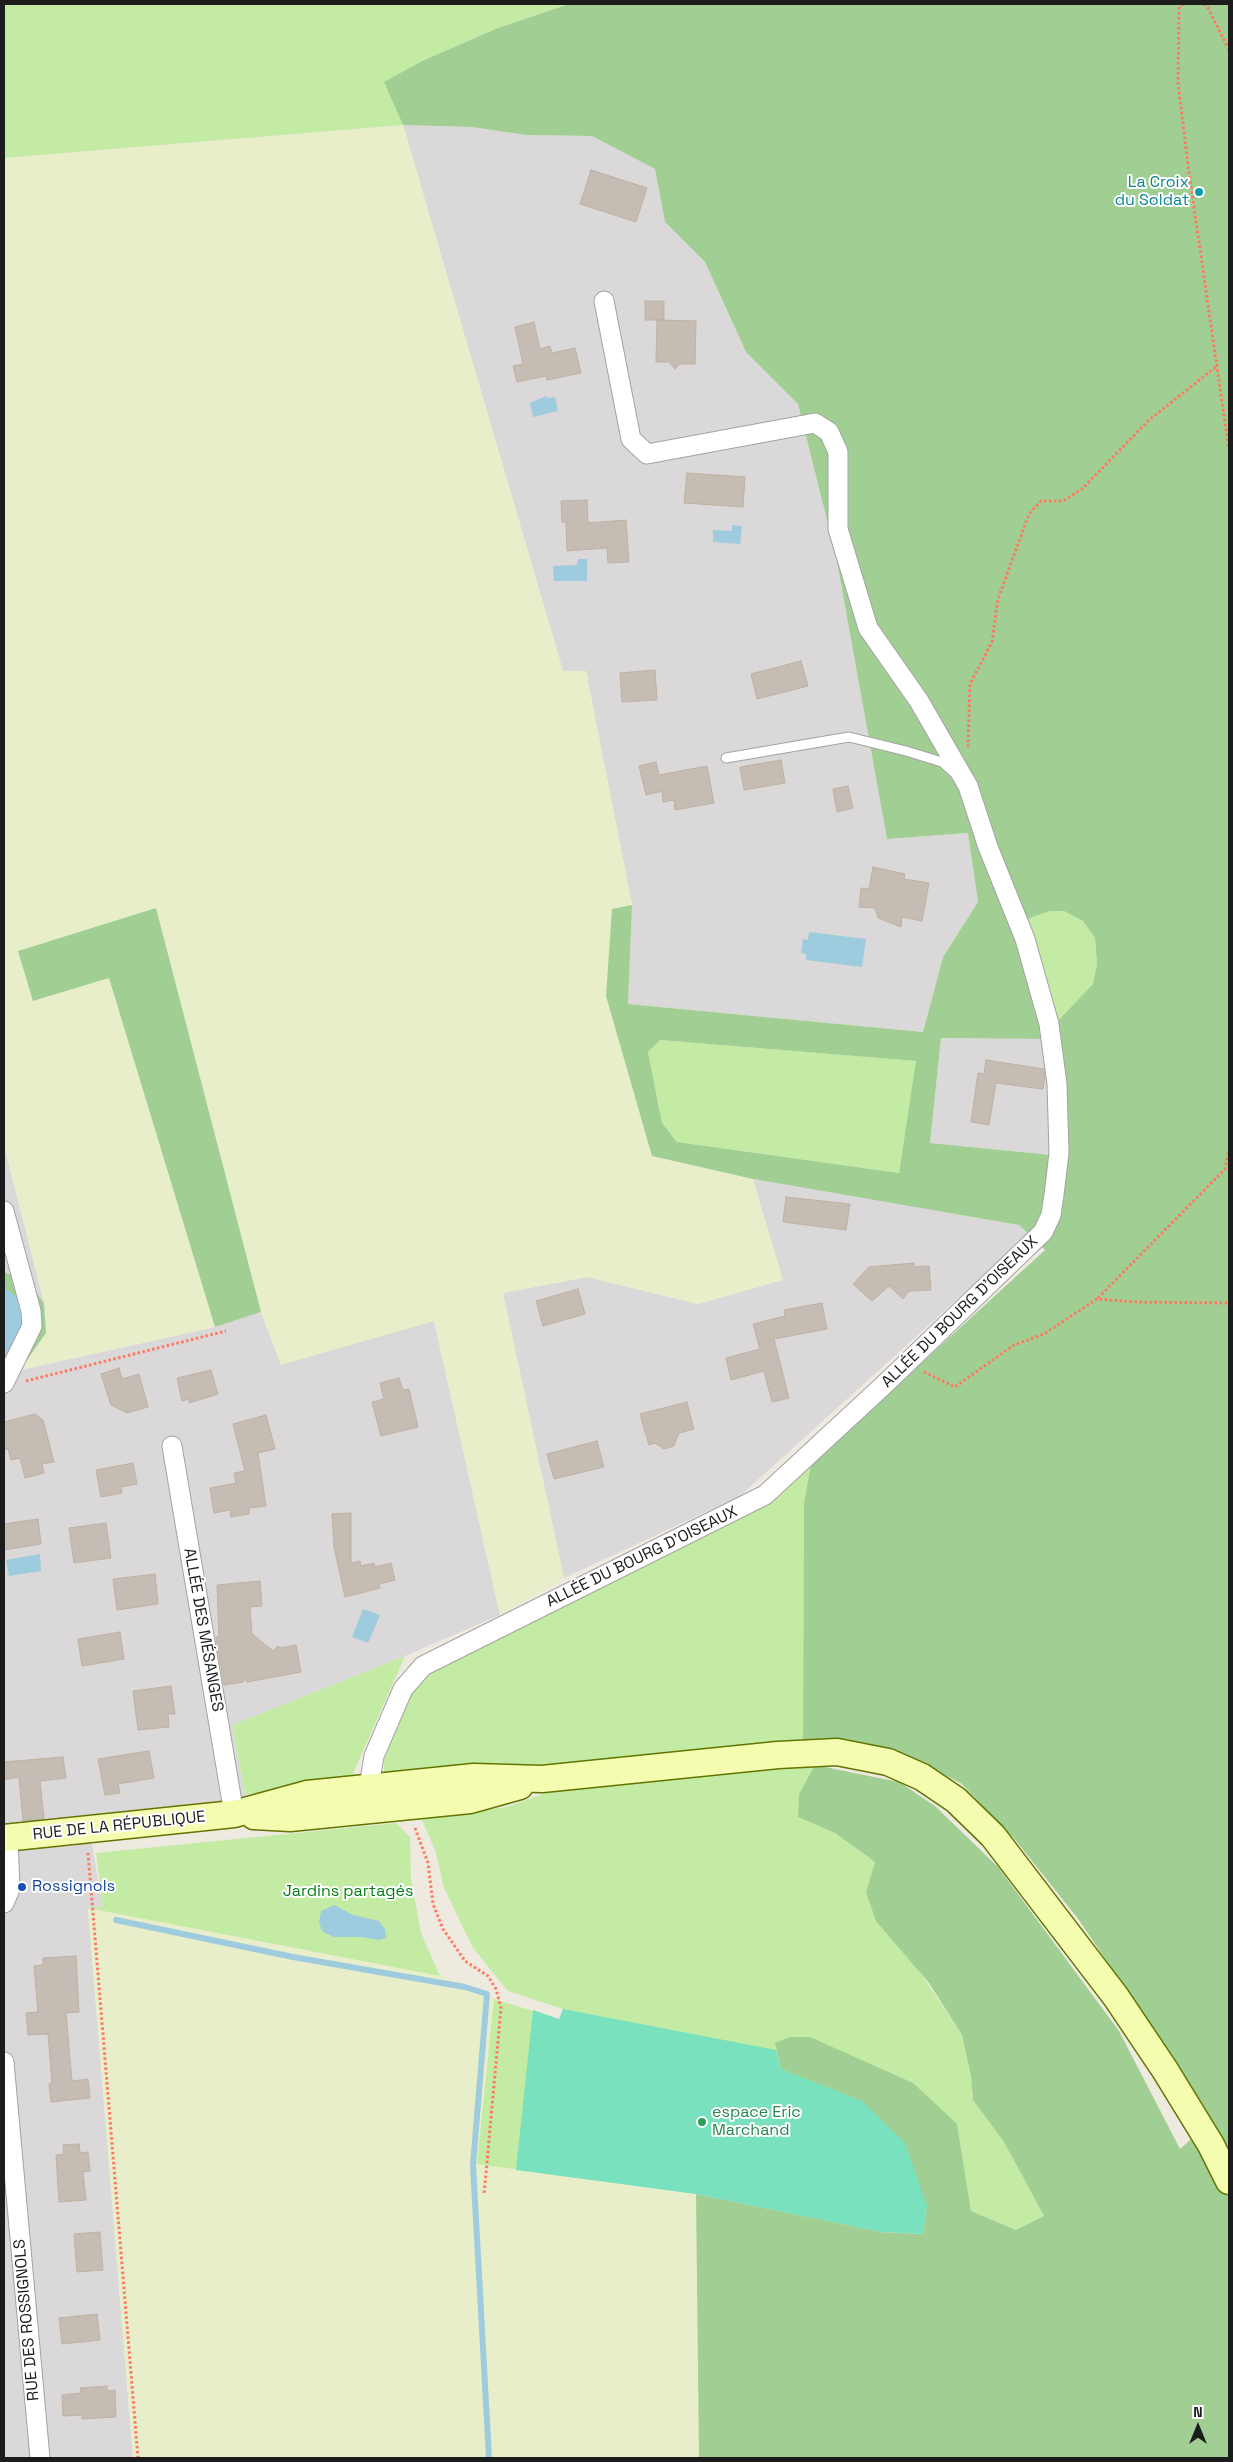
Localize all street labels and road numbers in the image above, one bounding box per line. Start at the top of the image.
street label: ALLÉE DU BOURG D'OISEAUX [878,1232,1042,1392]
street label: ALLÉE DU BOURG D'OISEAUX [543,1502,741,1612]
street label: ALLÉE DES MÉSANGES [179,1547,227,1713]
street label: RUE DE LA RÉPUBLIQUE [32,1807,206,1845]
street label: RUE DES ROSSIGNOLS [10,2238,44,2402]

